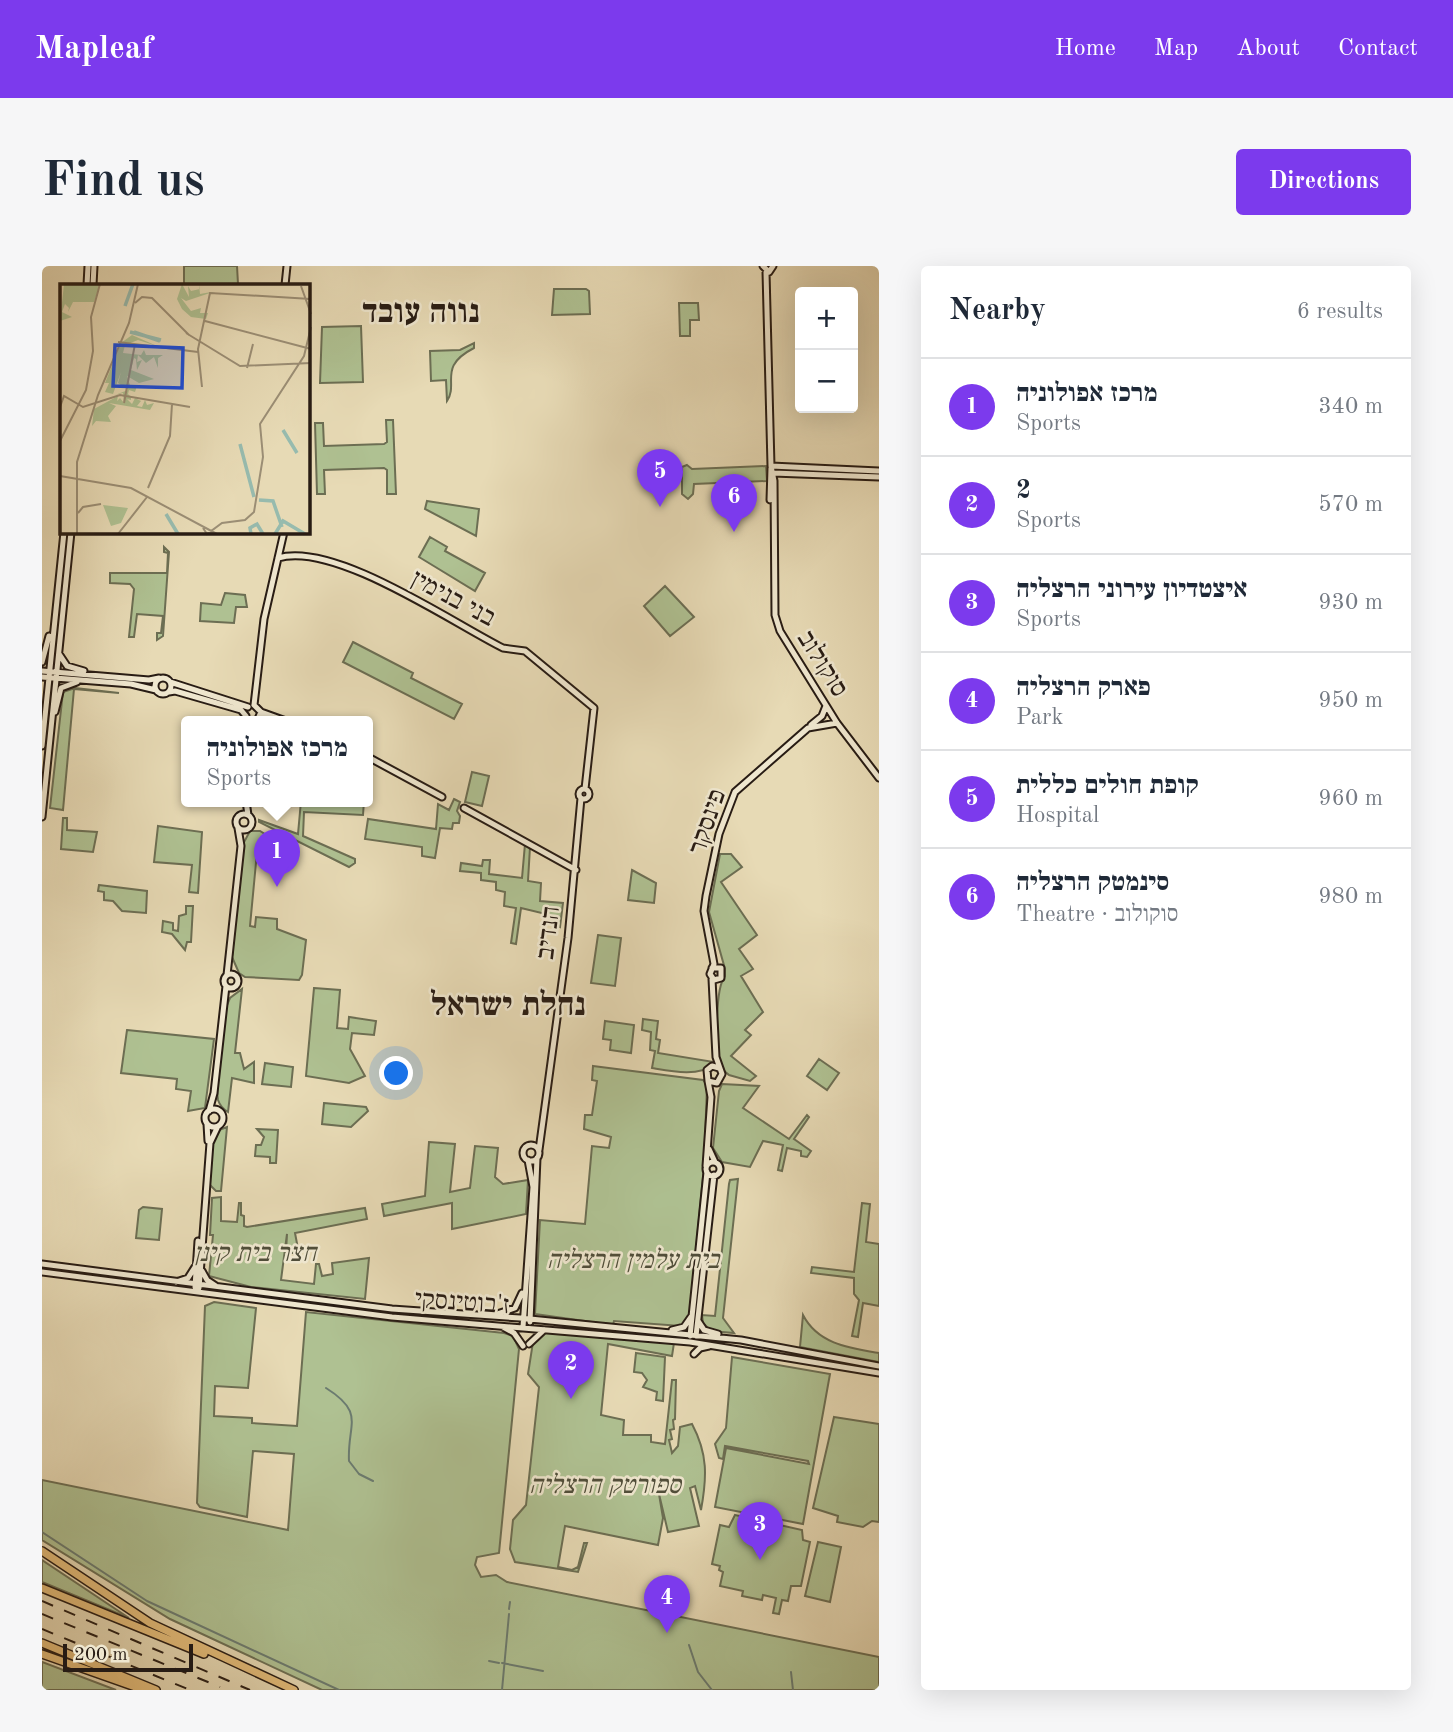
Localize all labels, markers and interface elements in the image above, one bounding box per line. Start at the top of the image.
text: Mapleaf [35,33,153,66]
text: Home [1055,37,1116,61]
text: Map [1154,37,1198,61]
text: About [1236,37,1300,61]
text: Contact [1338,37,1418,61]
button: Directions [1236,149,1411,215]
text: Find us [42,158,205,207]
inset map [60,284,310,534]
map controls [795,287,858,413]
button: + [795,287,858,350]
text: Nearby [949,296,1046,326]
district label: נווה עובד [362,297,480,330]
text: 6 results [1297,300,1383,323]
button: − [795,350,858,413]
text: מרכז אפולוניה [1016,381,1158,407]
text: 1 [965,395,979,418]
text: 340 m [1318,395,1383,418]
text: Sports [1016,412,1081,435]
pin: 5 [637,449,683,507]
pin: 6 [711,474,757,532]
text: 2 [1016,478,1031,504]
text: 2 [965,493,979,516]
text: 570 m [1318,493,1383,516]
text: Sports [1016,509,1081,532]
street label: בני בנימין [407,566,499,632]
text: איצטדיון עירוני הרצליה [1016,577,1247,603]
text: 3 [965,591,979,614]
text: 930 m [1318,591,1383,614]
text: Sports [1016,608,1081,631]
street label: סוקולוב [792,626,853,702]
text: פארק הרצליה [1016,675,1151,701]
text: 4 [965,689,979,712]
text: 950 m [1318,689,1383,712]
text: Park [1016,706,1063,729]
popup [181,716,373,807]
text: מרכז אפולוניה [206,736,348,762]
text: Sports [206,767,271,790]
text: קופת חולים כללית [1016,773,1199,799]
street label: פינסקר [685,786,731,858]
text: 5 [965,787,979,810]
text: 960 m [1318,787,1383,810]
text: Hospital [1016,804,1099,827]
pin: 1 [254,829,300,887]
text: סינמטק הרצליה [1016,870,1169,896]
text: 6 [965,885,979,908]
text: 980 m [1318,885,1383,908]
text: Theatre · סוקולוב [1016,903,1178,926]
street label: הנדיב [533,905,565,961]
district label: נחלת ישראל [430,988,586,1023]
your location [379,1056,413,1090]
park label: חצר בית קינן [194,1241,319,1267]
park label: בית עלמין הרצליה [547,1247,721,1274]
street label: ז'בוטינסקי [414,1287,510,1319]
pin: 2 [548,1341,594,1399]
park label: ספורטק הרצליה [529,1472,683,1499]
pin: 3 [737,1502,783,1560]
pin: 4 [644,1575,690,1633]
scale bar [63,1641,192,1673]
text: 200 m [74,1646,127,1665]

